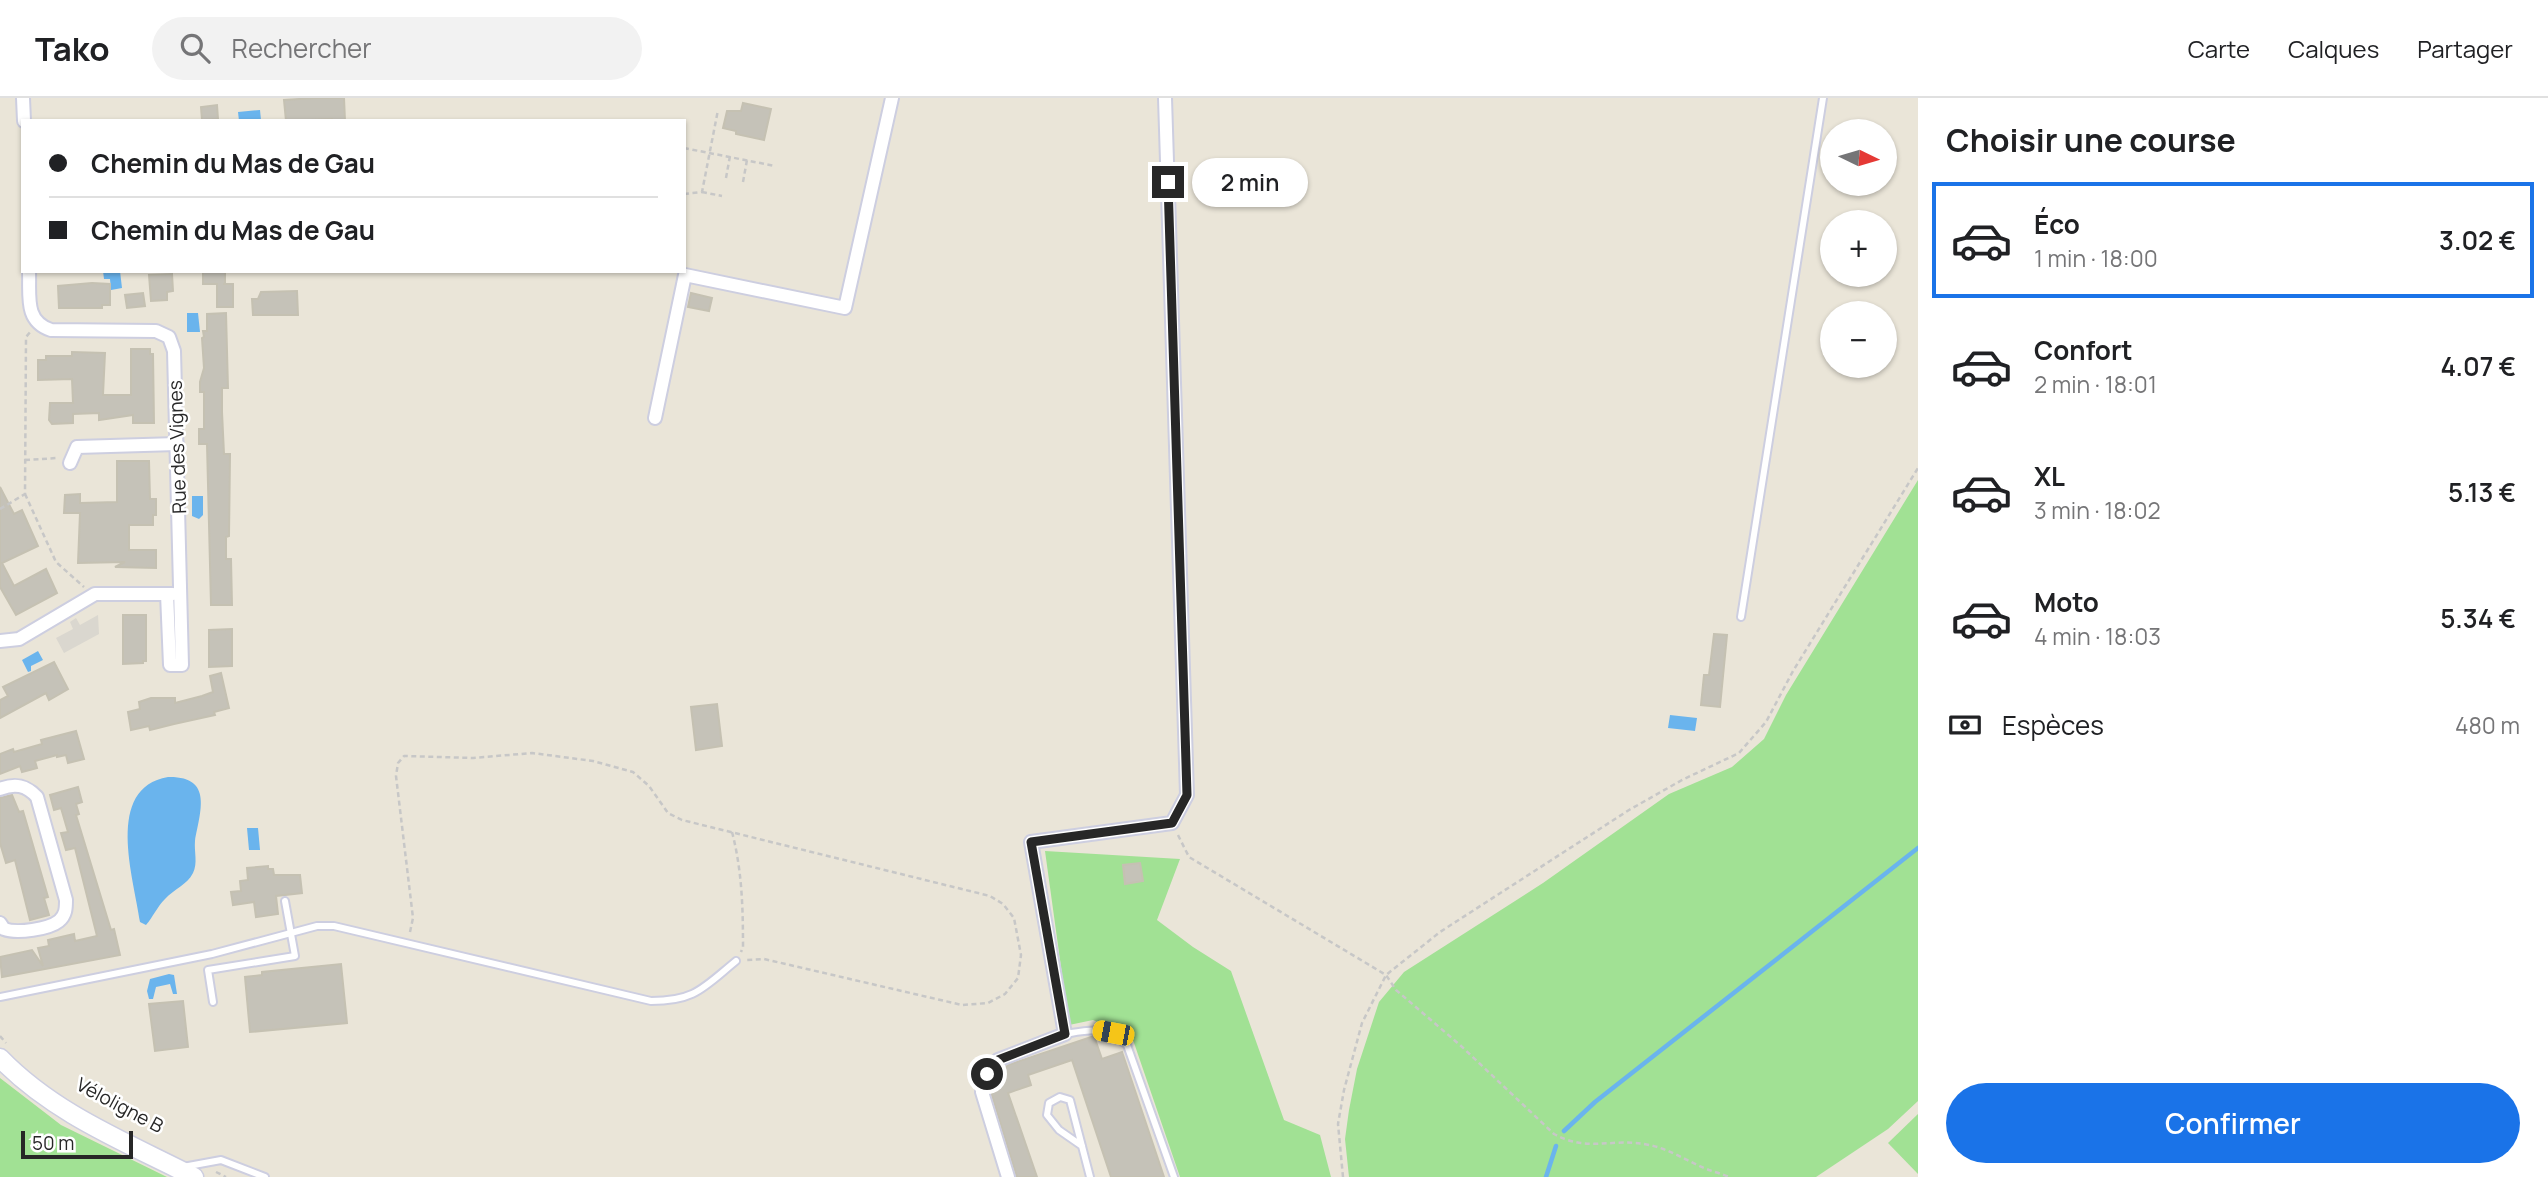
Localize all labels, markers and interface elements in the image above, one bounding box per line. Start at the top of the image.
search box [152,17,642,80]
text: Tako [35,26,110,71]
icon: search [176,29,214,67]
text: Rechercher [232,30,372,66]
text: Carte [2188,32,2250,65]
text: Calques [2288,32,2379,65]
text: Partager [2417,32,2513,65]
text: Choisir une course [1946,118,2236,162]
north arrow [1820,119,1897,196]
map controls [1820,119,1897,378]
text: Chemin du Mas de Gau [91,145,375,181]
callout: 2 min [1192,158,1308,206]
route end [1152,166,1184,198]
text: 2 min [1221,166,1279,198]
text: Éco [2034,206,2080,242]
icon: car [1950,209,2013,272]
button: + [1820,210,1897,287]
text: Chemin du Mas de Gau [91,212,375,248]
text: 3.02 € [2439,222,2516,258]
text: 1 min · 18:00 [2034,242,2158,274]
button: − [1820,301,1897,378]
text: Confort [2034,332,2133,368]
icon: car [1950,335,2013,398]
text: 4.07 € [2440,348,2516,384]
text: 2 min · 18:01 [2034,368,2157,400]
street label: Rue des Vignes [162,380,192,514]
text: XL [2034,458,2065,494]
icon: car [1950,461,2013,524]
text: 5.13 € [2448,474,2516,510]
text: 3 min · 18:02 [2034,494,2161,526]
text: Moto [2034,584,2099,620]
icon: car [1950,587,2013,650]
text: 5.34 € [2440,600,2516,636]
text: 4 min · 18:03 [2034,620,2161,652]
icon: cash [1946,706,1984,744]
text: Espèces [2002,707,2104,743]
text: 480 m [2455,709,2520,741]
car [1091,1019,1136,1047]
route start [971,1058,1003,1090]
street label: Véloligne B [72,1071,168,1139]
button: Confirmer [1946,1083,2520,1163]
scale bar [21,1128,133,1160]
text: 50 m [32,1130,74,1156]

